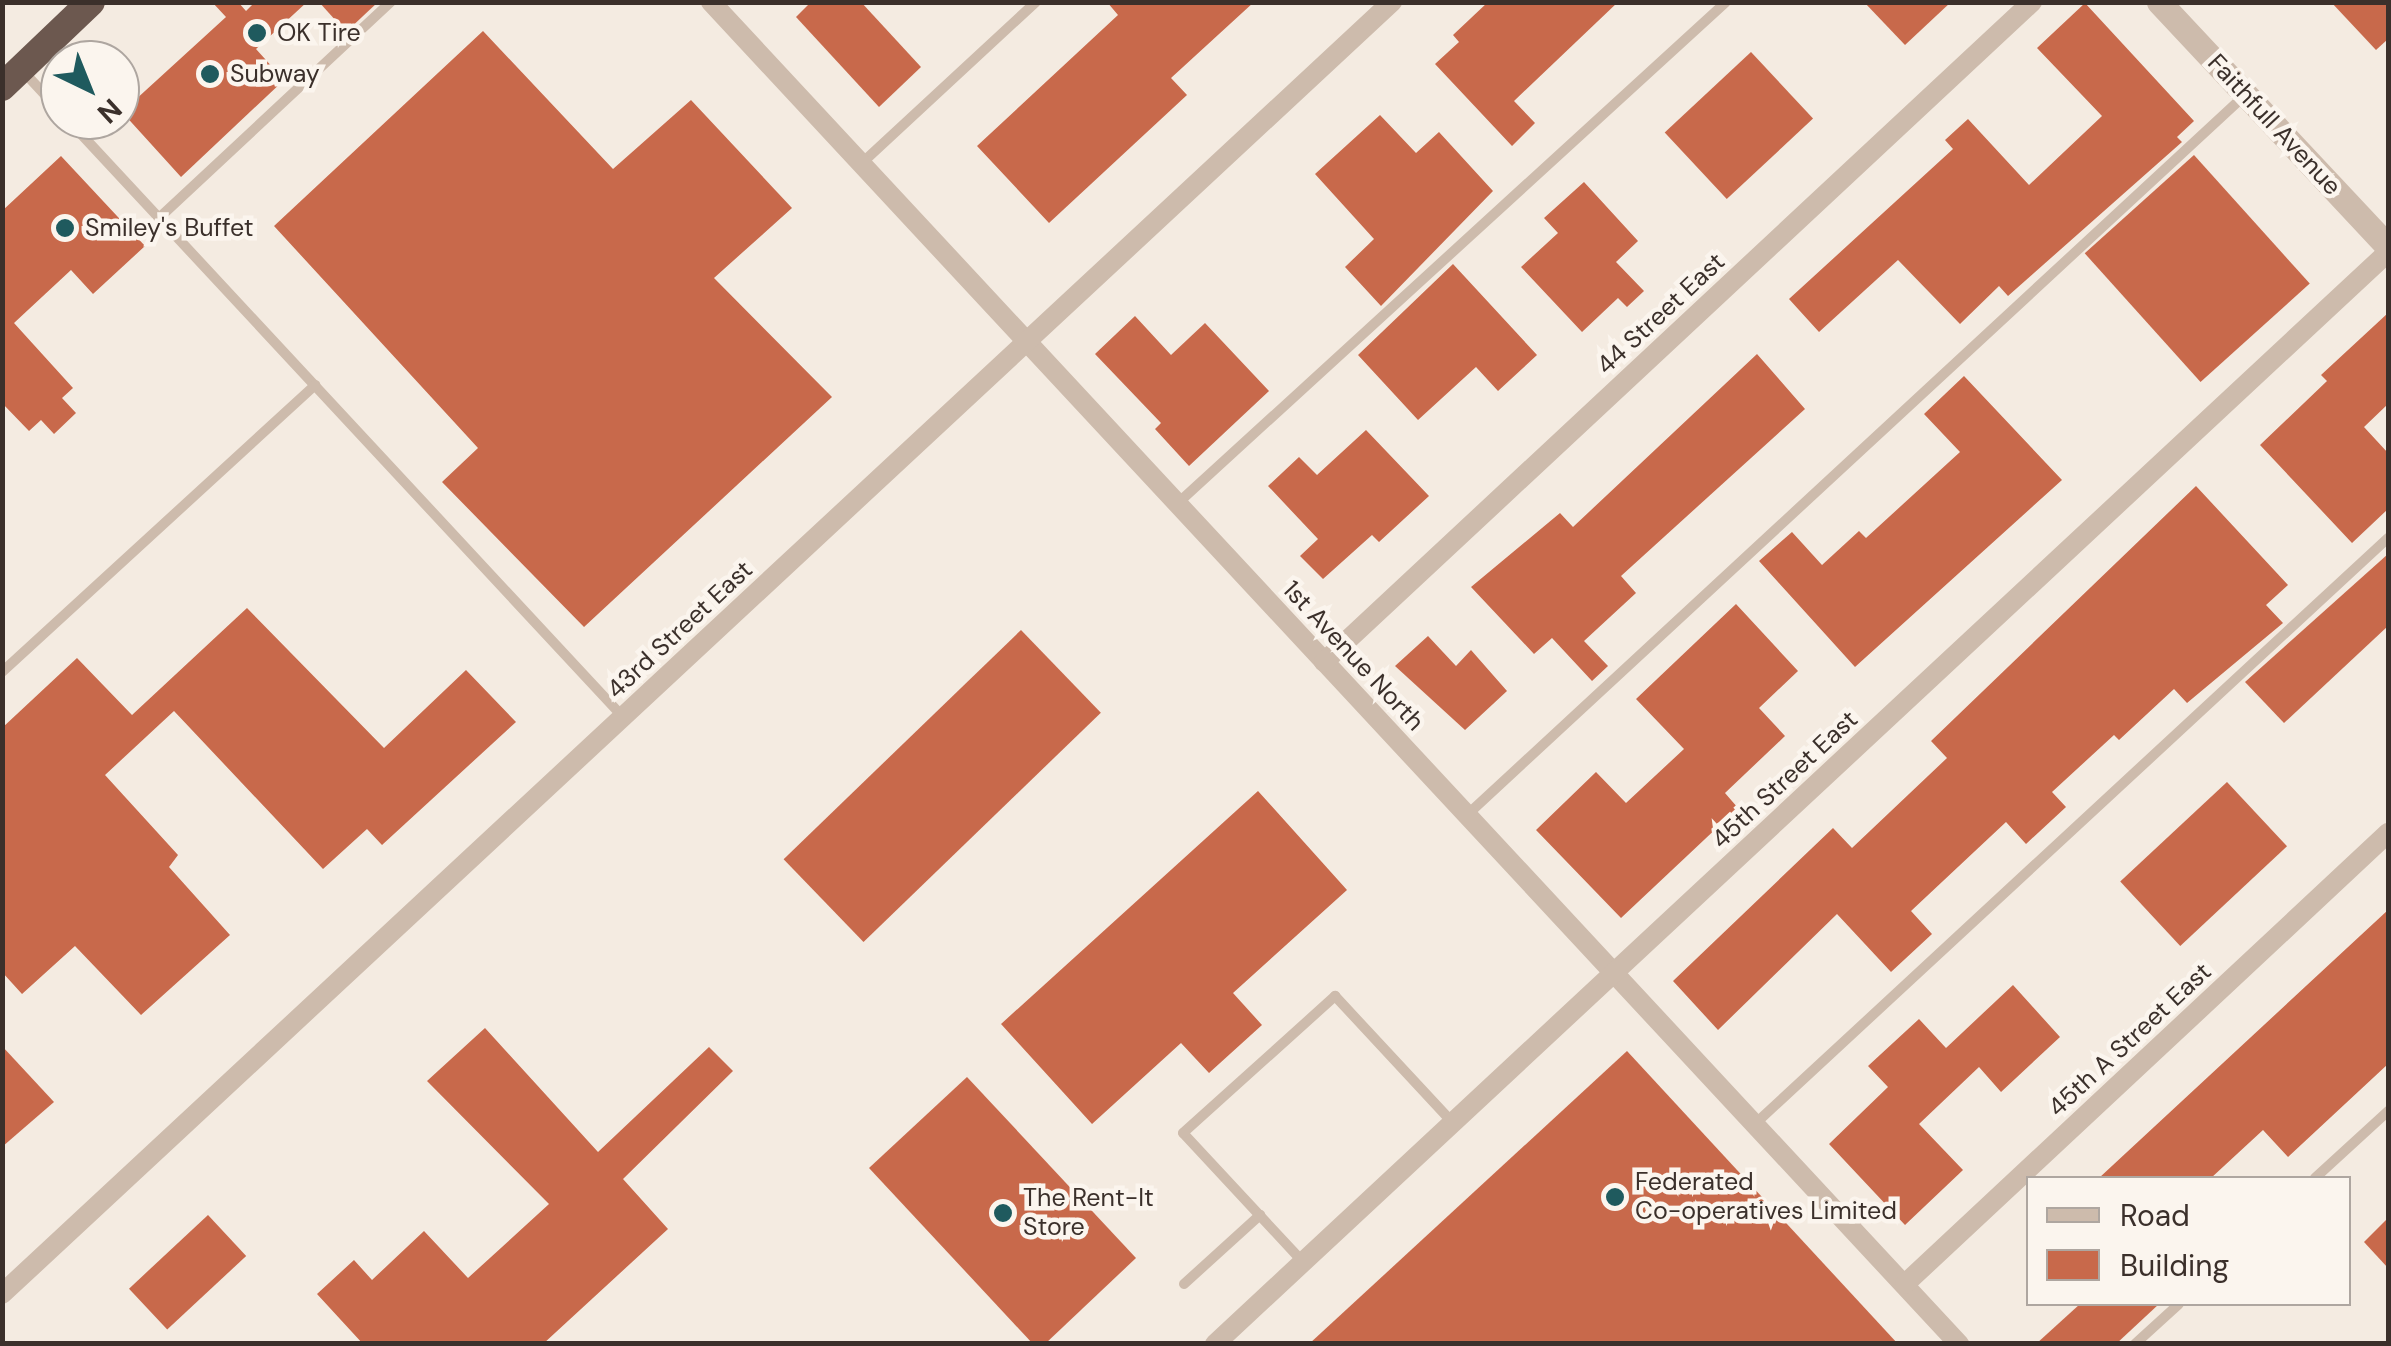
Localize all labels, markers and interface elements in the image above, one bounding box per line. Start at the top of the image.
place label: OK Tire [277,18,361,48]
marker: OK Tire [246,22,268,44]
north arrow [40,40,140,140]
street label: Faithfull Avenue [2201,48,2347,202]
place label: Subway [230,59,320,89]
marker: Subway [199,63,221,85]
text: N [89,90,130,131]
place label: Smiley's Buffet [85,213,254,243]
marker: Smiley's Buffet [54,217,76,239]
street label: 44 Street East [1591,247,1731,381]
street label: 43rd Street East [601,555,759,705]
street label: 1st Avenue North [1276,575,1430,737]
street label: 45th Street East [1706,705,1864,855]
street label: 45th A Street East [2042,957,2218,1123]
place label: Federated Co-operatives Limited [1635,1168,1897,1227]
legend [2026,1176,2351,1306]
place label: The Rent-It Store [1023,1184,1154,1243]
marker: Federated Co-operatives Limited [1604,1186,1626,1208]
text: Road [2120,1196,2190,1235]
marker: The Rent-It Store [992,1202,1014,1224]
text: Building [2120,1246,2229,1285]

